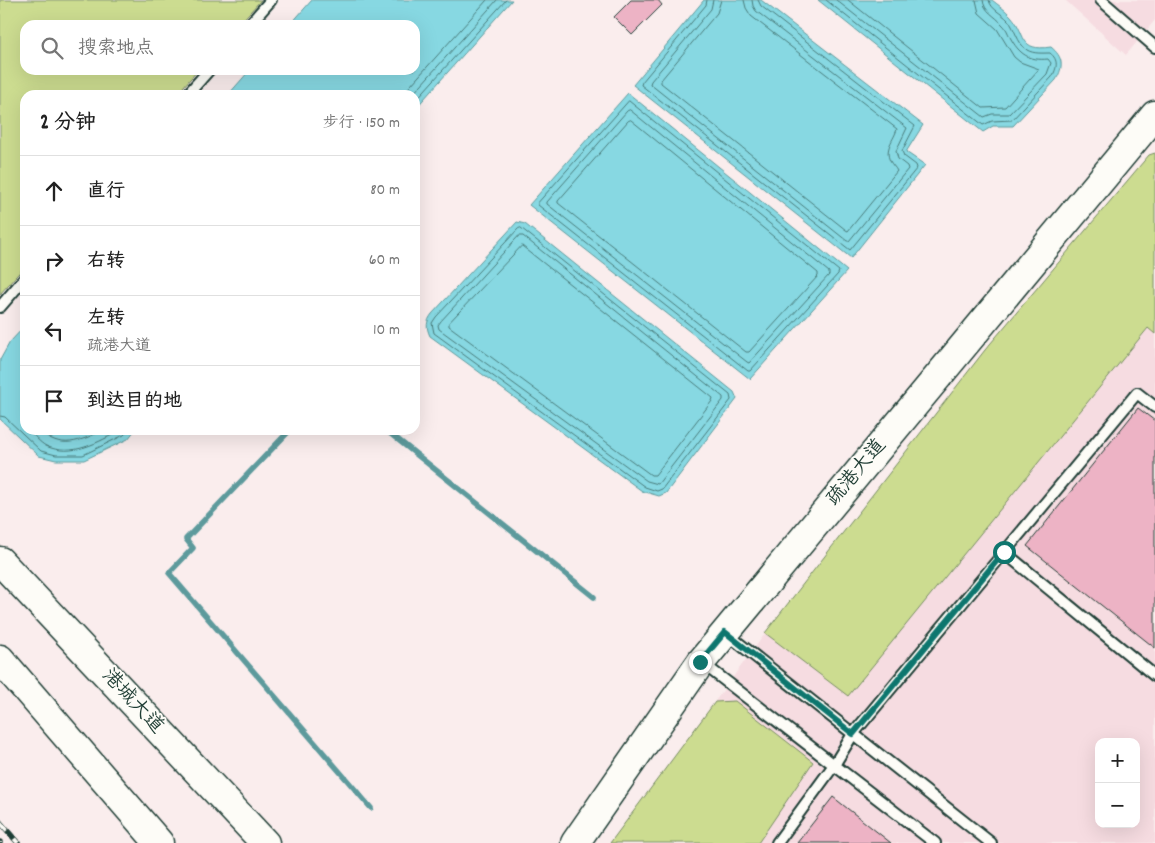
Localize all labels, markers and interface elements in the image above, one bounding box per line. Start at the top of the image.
search box [20,20,420,75]
icon: search [38,34,66,62]
text: 搜索地点 [78,36,154,63]
text: 2 分钟 [40,109,96,139]
text: 步行 · 150 m [323,112,400,135]
icon: ahead [40,177,68,205]
text: 直行 [87,179,125,206]
text: 80 m [370,179,400,202]
icon: right [40,247,68,275]
text: 右转 [87,249,125,276]
text: 60 m [369,249,400,272]
text: 左转 [87,306,125,333]
icon: left [40,317,68,345]
text: 10 m [373,319,400,342]
text: 疏港大道 [87,335,151,358]
icon: arrive [40,387,68,415]
text: 到达目的地 [87,389,182,416]
street label: 疏港大道 [821,433,893,513]
route start [993,541,1016,564]
route end [689,651,712,674]
street label: 港城大道 [94,663,170,741]
map controls [1095,738,1140,828]
button: + [1095,738,1140,783]
button: − [1095,783,1140,828]

